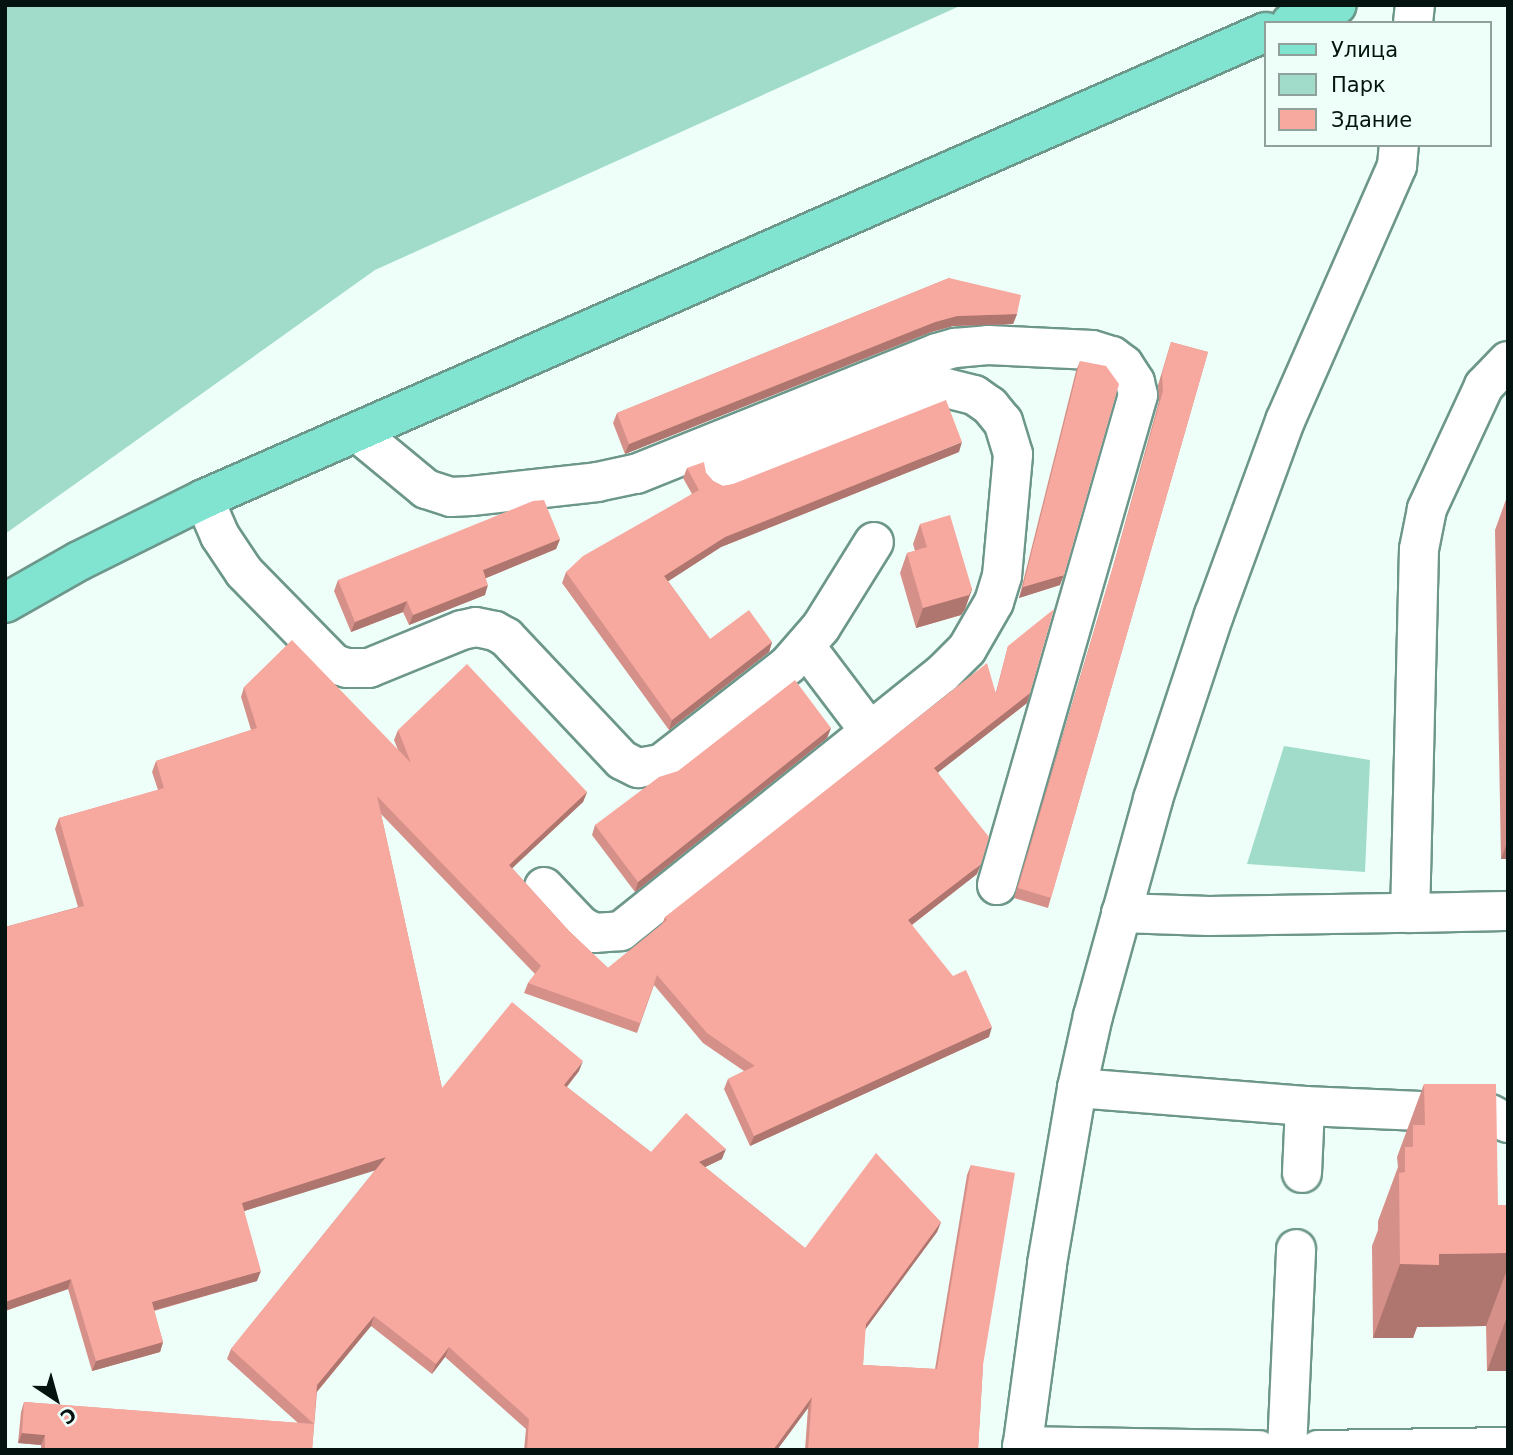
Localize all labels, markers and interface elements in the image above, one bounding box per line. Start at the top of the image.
legend [1264,21,1492,147]
text: Улица [1331,38,1398,62]
text: Парк [1331,73,1386,97]
text: Здание [1331,108,1412,132]
north arrow [21,1364,91,1434]
text: С [56,1403,80,1429]

